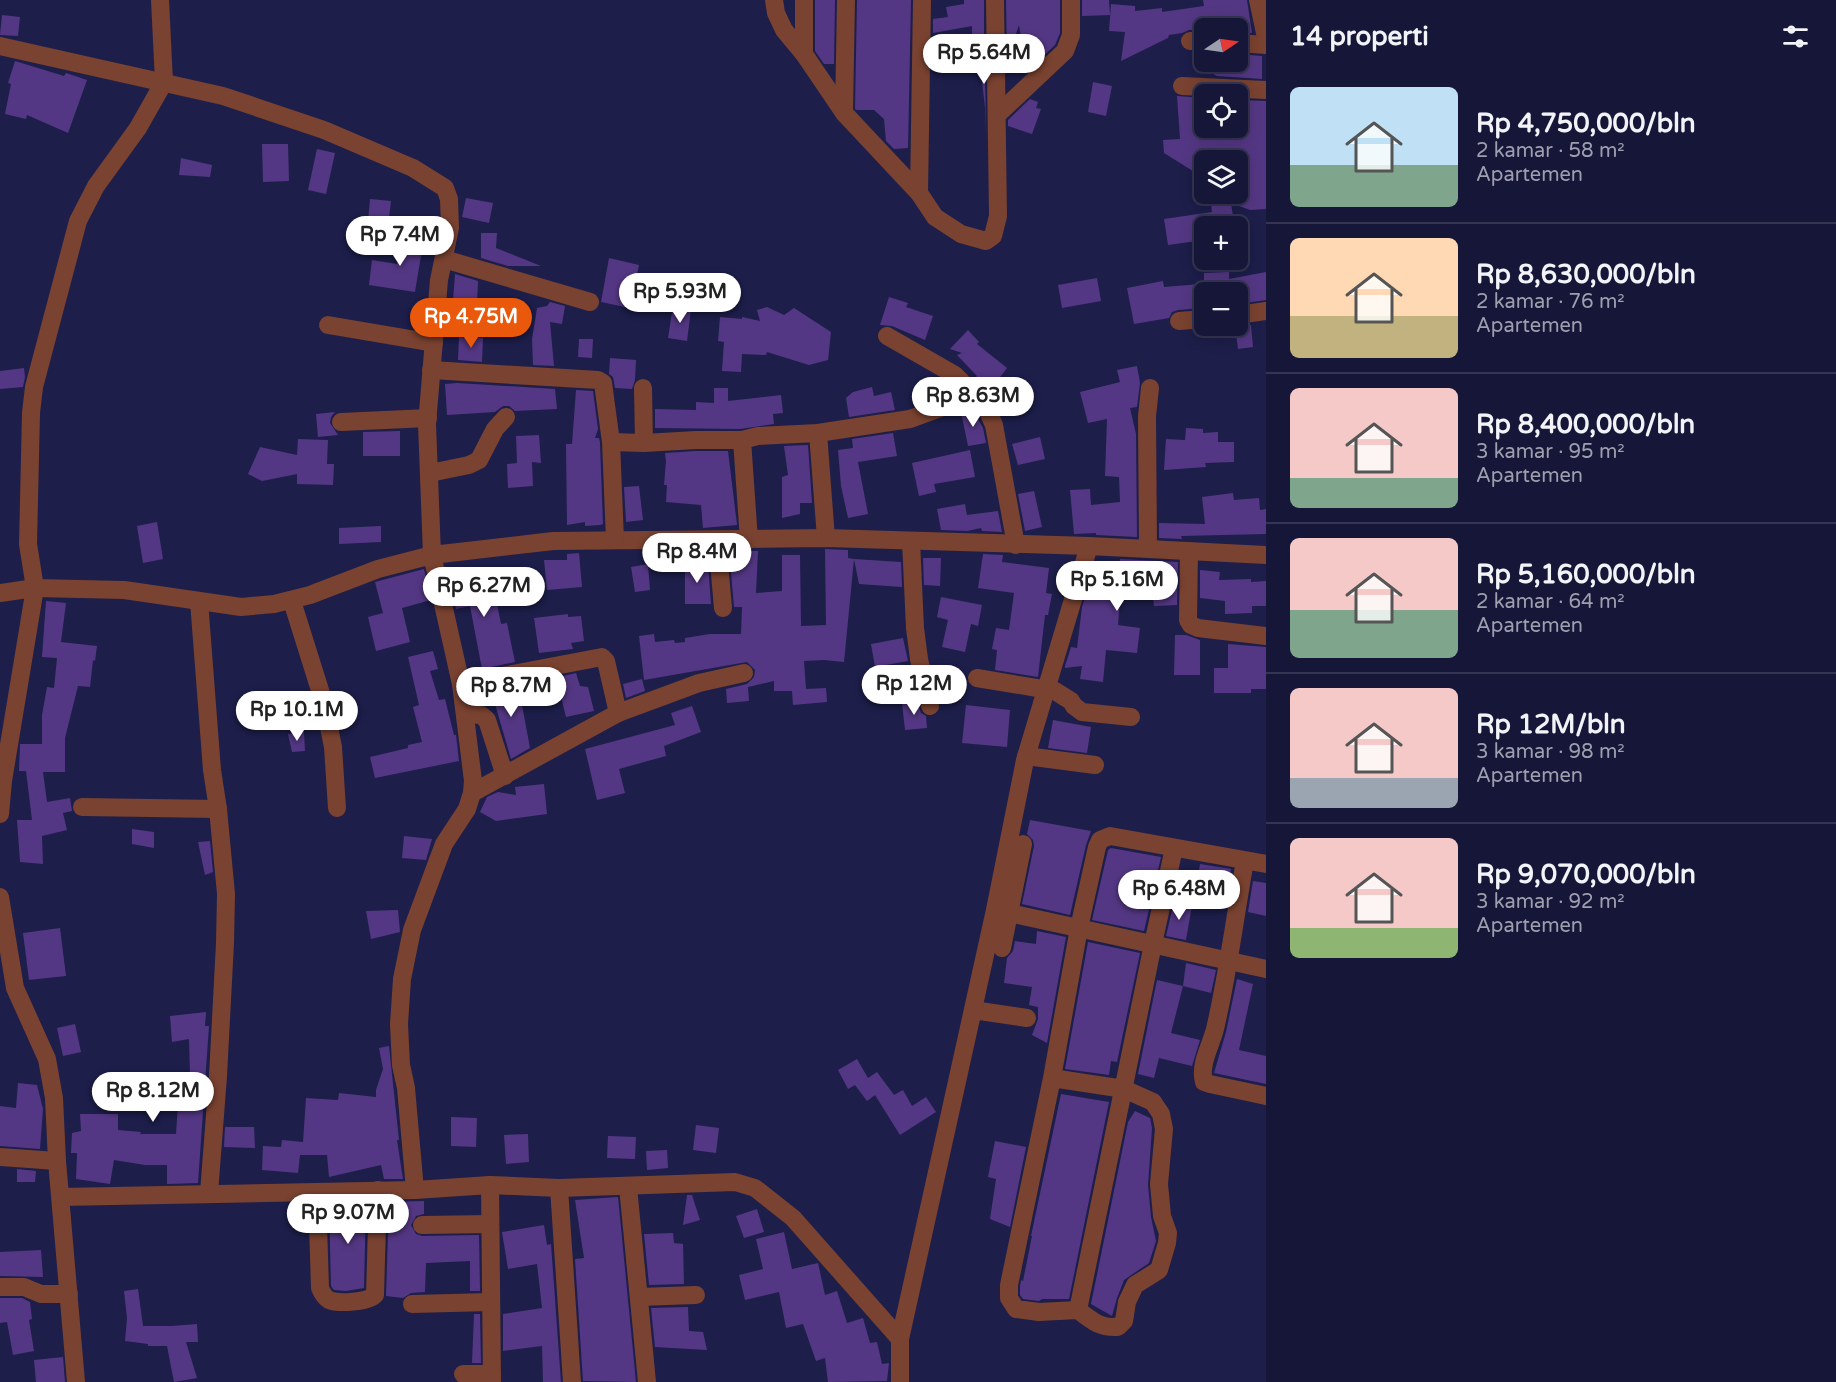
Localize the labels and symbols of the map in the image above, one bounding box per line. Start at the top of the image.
north arrow [1194,18,1248,72]
pin: Rp 5.64M [922,34,1046,85]
pin: Rp 7.4M [345,216,455,267]
pin: Rp 5.93M [618,273,742,324]
pin: Rp 4.75M [409,298,533,349]
pin: Rp 8.63M [911,377,1035,428]
pin: Rp 8.4M [642,533,752,584]
pin: Rp 5.16M [1055,561,1179,612]
pin: Rp 6.27M [422,567,546,618]
pin: Rp 12M [865,665,963,716]
pin: Rp 8.7M [456,667,566,718]
pin: Rp 10.1M [235,691,359,742]
pin: Rp 6.48M [1117,870,1241,921]
pin: Rp 8.12M [91,1072,215,1123]
pin: Rp 9.07M [286,1194,410,1245]

